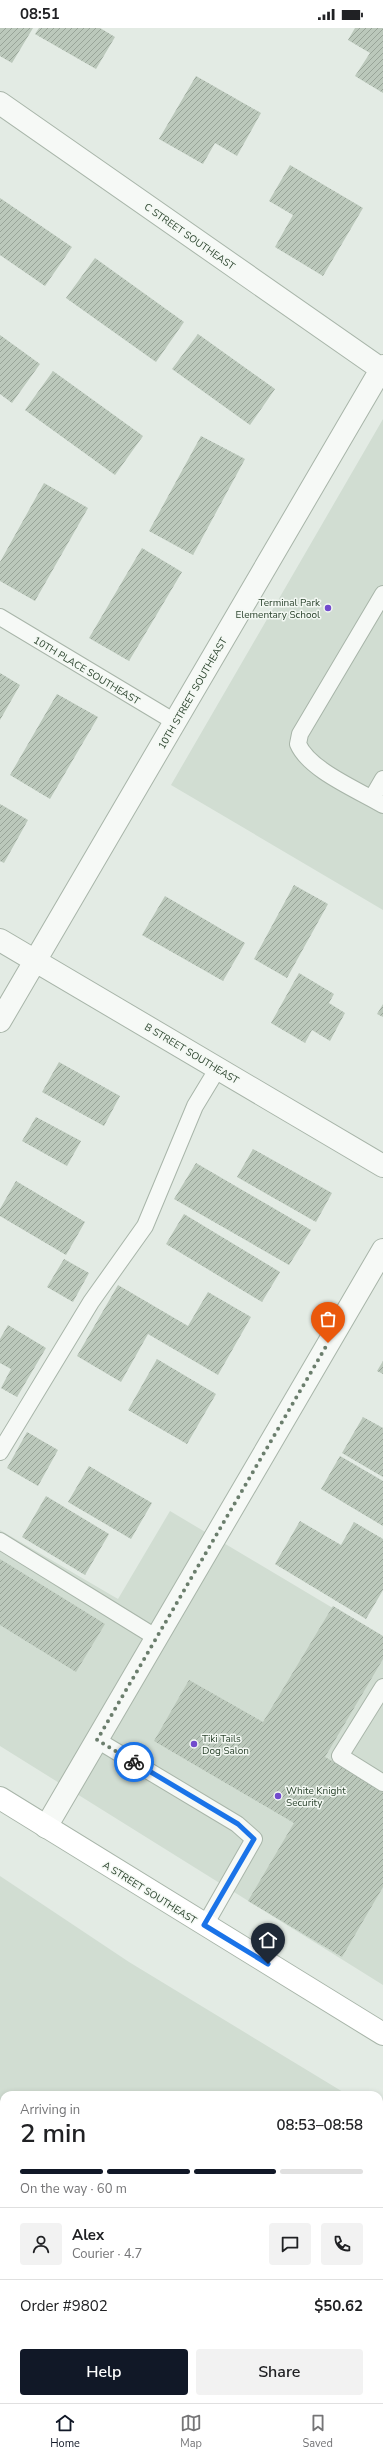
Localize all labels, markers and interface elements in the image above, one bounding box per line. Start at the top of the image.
text: 08:51 [20,4,60,24]
street label: C STREET SOUTHEAST [141,200,238,273]
place label: Terminal Park Elementary School [235,596,321,622]
marker: Terminal Park Elementary School [323,603,333,613]
street label: 10TH PLACE SOUTHEAST [31,634,142,708]
street label: 10TH STREET SOUTHEAST [155,635,231,752]
street label: B STREET SOUTHEAST [142,1020,241,1088]
pin [311,1302,345,1343]
icon: bag [317,1308,339,1330]
place label: Tiki Tails Dog Salon [202,1732,249,1758]
marker: Tiki Tails Dog Salon [189,1739,199,1749]
courier [114,1742,154,1782]
icon: bike [123,1751,145,1773]
place label: White Knight Security [286,1784,346,1810]
marker: White Knight Security [273,1791,283,1801]
street label: A STREET SOUTHEAST [100,1858,199,1927]
pin [251,1923,285,1964]
icon: home [257,1929,279,1951]
text: Arriving in [20,2101,80,2119]
text: 08:53–08:58 [276,2115,363,2135]
text: 2 min [20,2116,86,2151]
text: On the way · 60 m [20,2180,127,2198]
button: person [20,2223,62,2265]
button: chat [269,2223,311,2265]
button: phone [321,2223,363,2265]
text: Alex [72,2225,104,2245]
text: Courier · 4.7 [72,2245,142,2263]
text: Order #9802 [20,2296,108,2316]
text: $50.62 [314,2296,363,2316]
button: Help [20,2349,188,2395]
button: Share [196,2349,363,2395]
tab: Home [50,2412,80,2451]
tab: Map [180,2412,202,2451]
tab: Saved [302,2412,333,2451]

